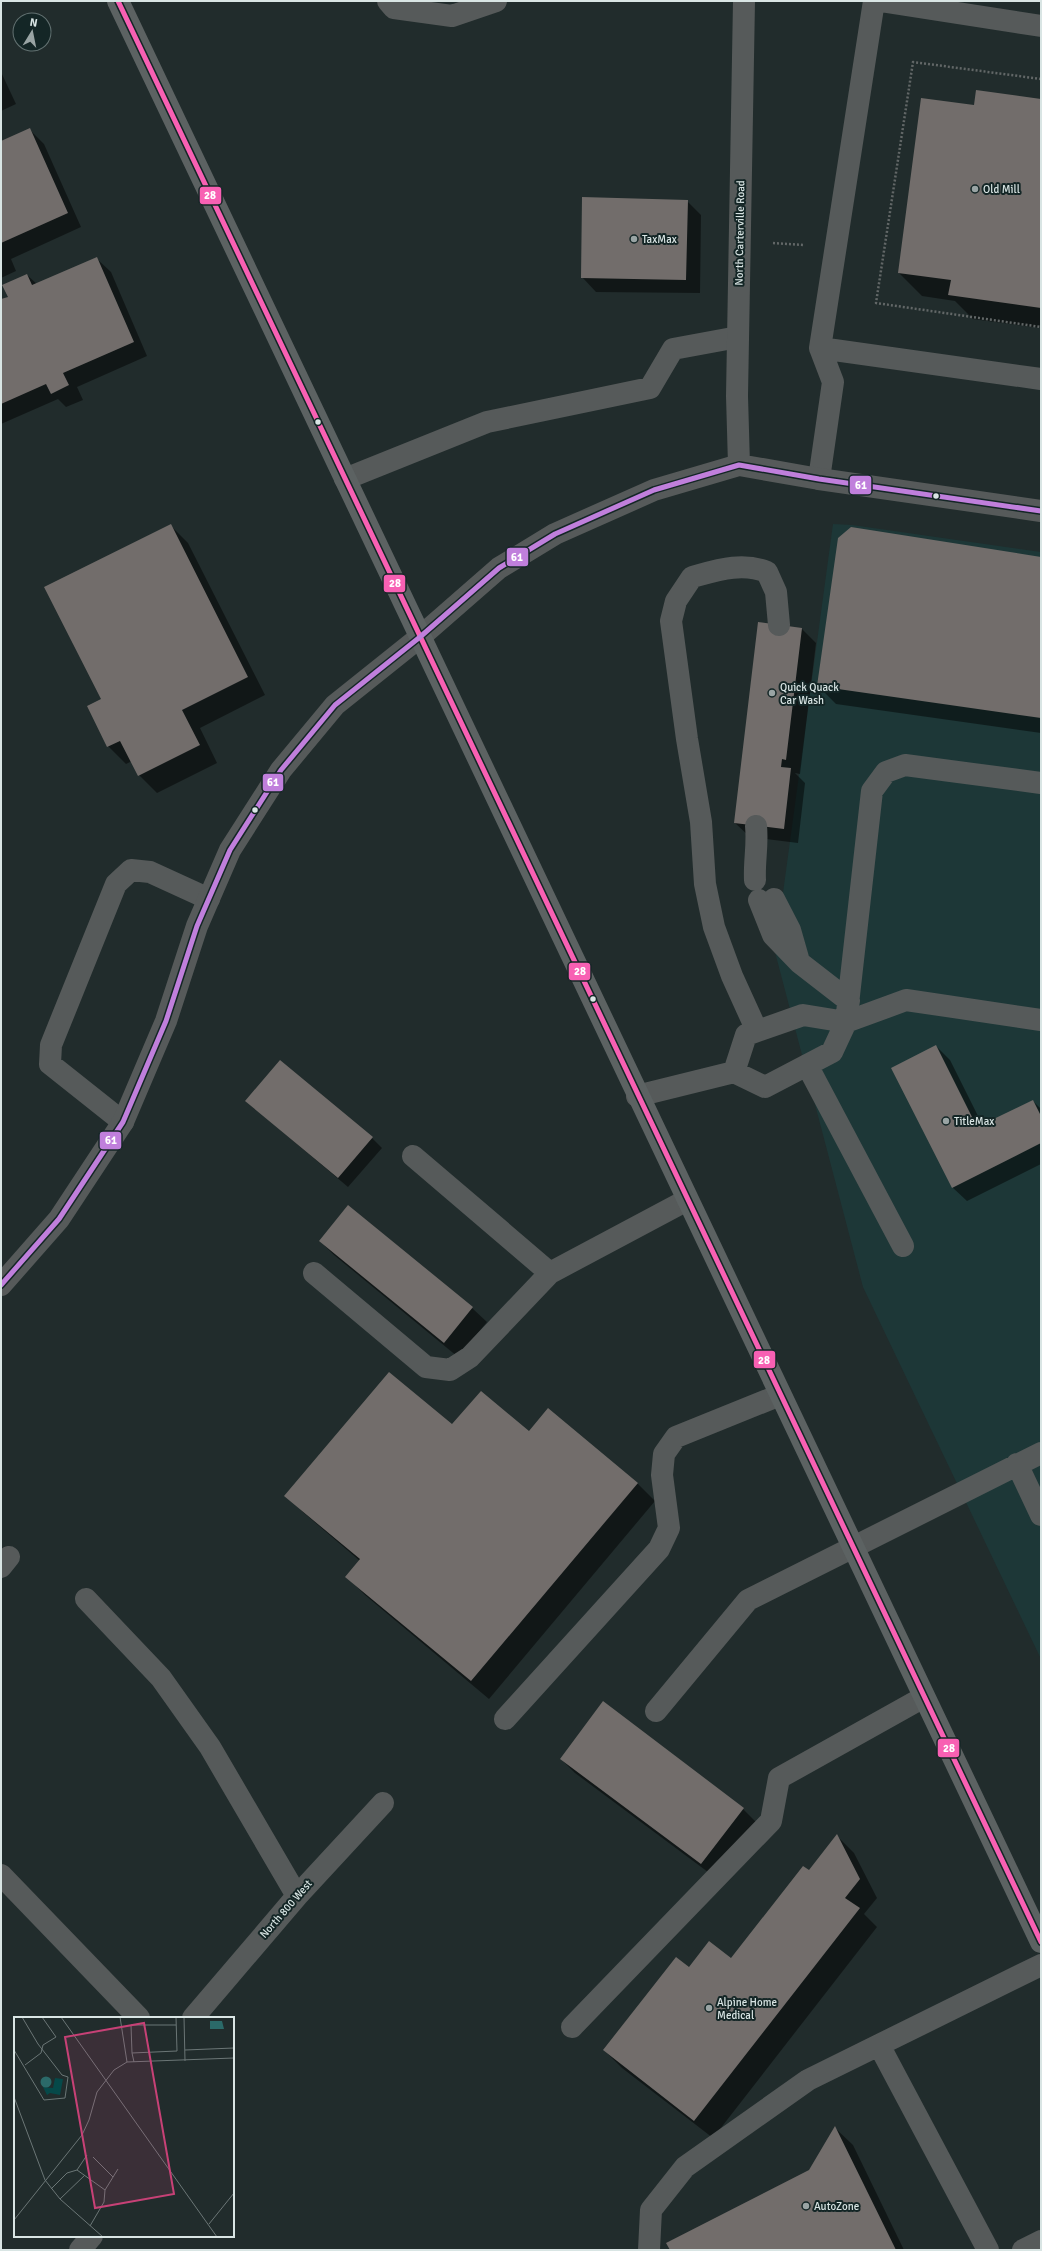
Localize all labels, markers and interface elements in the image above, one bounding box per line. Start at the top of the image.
north arrow [12,12,52,52]
text: N [29,16,39,30]
street label: North Carterville Road [733,180,747,286]
place label: Old Mill [983,183,1020,196]
marker: Old Mill [970,184,980,194]
line badge: 28 [199,186,222,205]
text: 28 [204,189,216,202]
place label: TaxMax [642,233,677,246]
marker: TaxMax [629,234,639,244]
unlabelled marker [313,417,323,427]
line badge: 61 [849,475,872,495]
text: 61 [855,479,867,492]
unlabelled marker [931,491,941,501]
line badge: 61 [506,547,529,567]
text: 61 [511,551,523,564]
line badge: 28 [383,574,406,593]
text: 28 [389,577,401,590]
place label: Quick Quack Car Wash [780,681,839,707]
marker: Quick Quack Car Wash [767,688,777,698]
line badge: 61 [262,773,284,792]
text: 61 [267,776,279,789]
unlabelled marker [250,805,260,815]
line badge: 28 [568,962,591,981]
text: 28 [574,965,586,978]
unlabelled marker [588,994,598,1004]
place label: TitleMax [954,1115,994,1128]
marker: TitleMax [941,1116,951,1126]
line badge: 61 [99,1131,122,1150]
text: 61 [105,1134,117,1147]
line badge: 28 [753,1350,776,1369]
text: 28 [758,1354,770,1367]
line badge: 28 [937,1738,960,1758]
text: 28 [943,1742,955,1755]
street label: North 800 West [257,1877,315,1941]
place label: Alpine Home Medical [717,1996,777,2022]
marker: Alpine Home Medical [704,2003,714,2013]
inset map [14,2017,234,2237]
place label: AutoZone [814,2200,859,2213]
marker: AutoZone [801,2201,811,2211]

